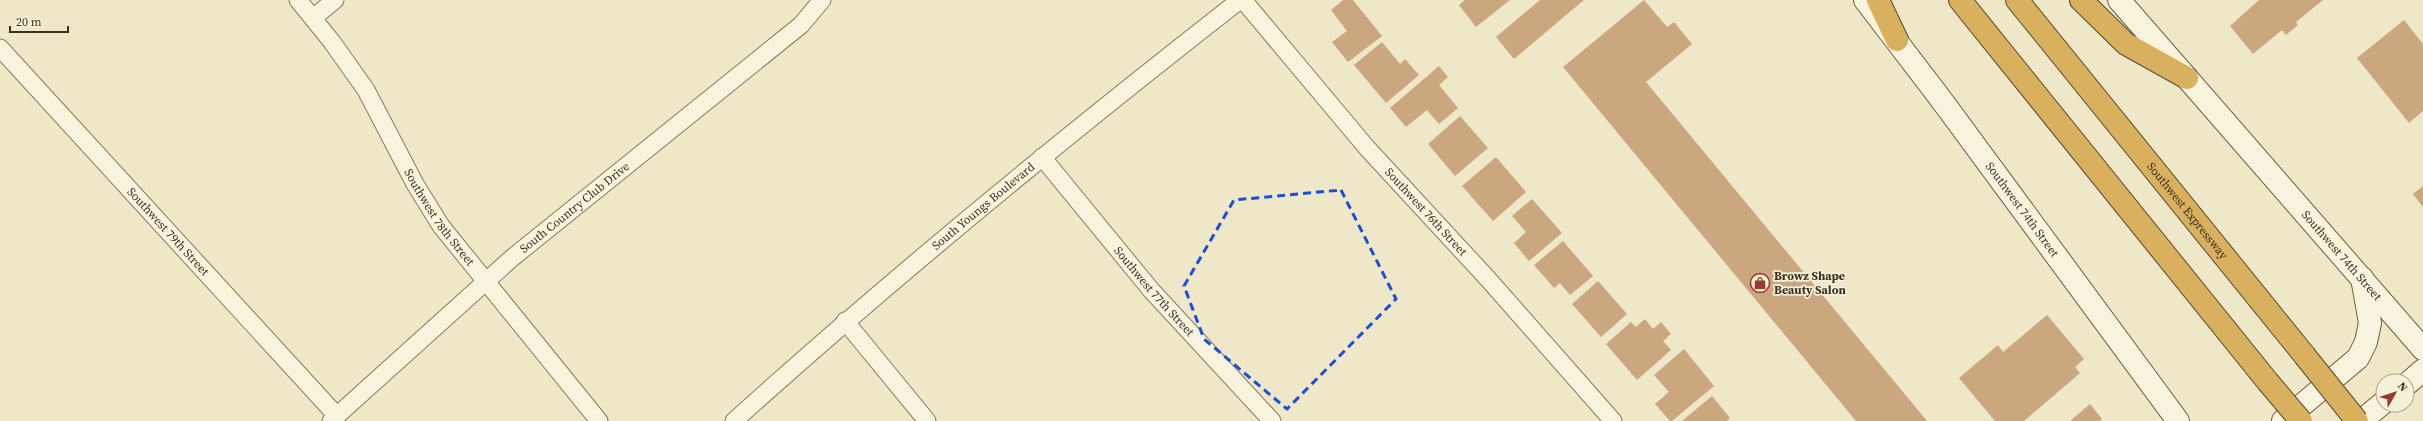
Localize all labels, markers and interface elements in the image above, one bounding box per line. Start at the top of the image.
scale bar [10,8,68,34]
text: 20 m [16,14,42,30]
street label: South Country Club Drive [516,158,633,257]
street label: South Youngs Boulevard [928,159,1038,254]
street label: Southwest 74th Street [1982,159,2063,260]
street label: Southwest Expressway [2143,159,2232,263]
street label: Southwest 76th Street [1381,164,1471,259]
street label: Southwest 78th Street [400,166,478,269]
street label: Southwest 79th Street [124,184,213,279]
street label: Southwest 74th Street [2298,207,2385,304]
street label: Southwest 77th Street [1110,243,1198,340]
place label: Browz Shape Beauty Salon [1774,268,1846,298]
shop icon: Browz Shape Beauty Salon [1749,272,1771,294]
north arrow [2375,373,2415,413]
text: N [2394,379,2411,395]

